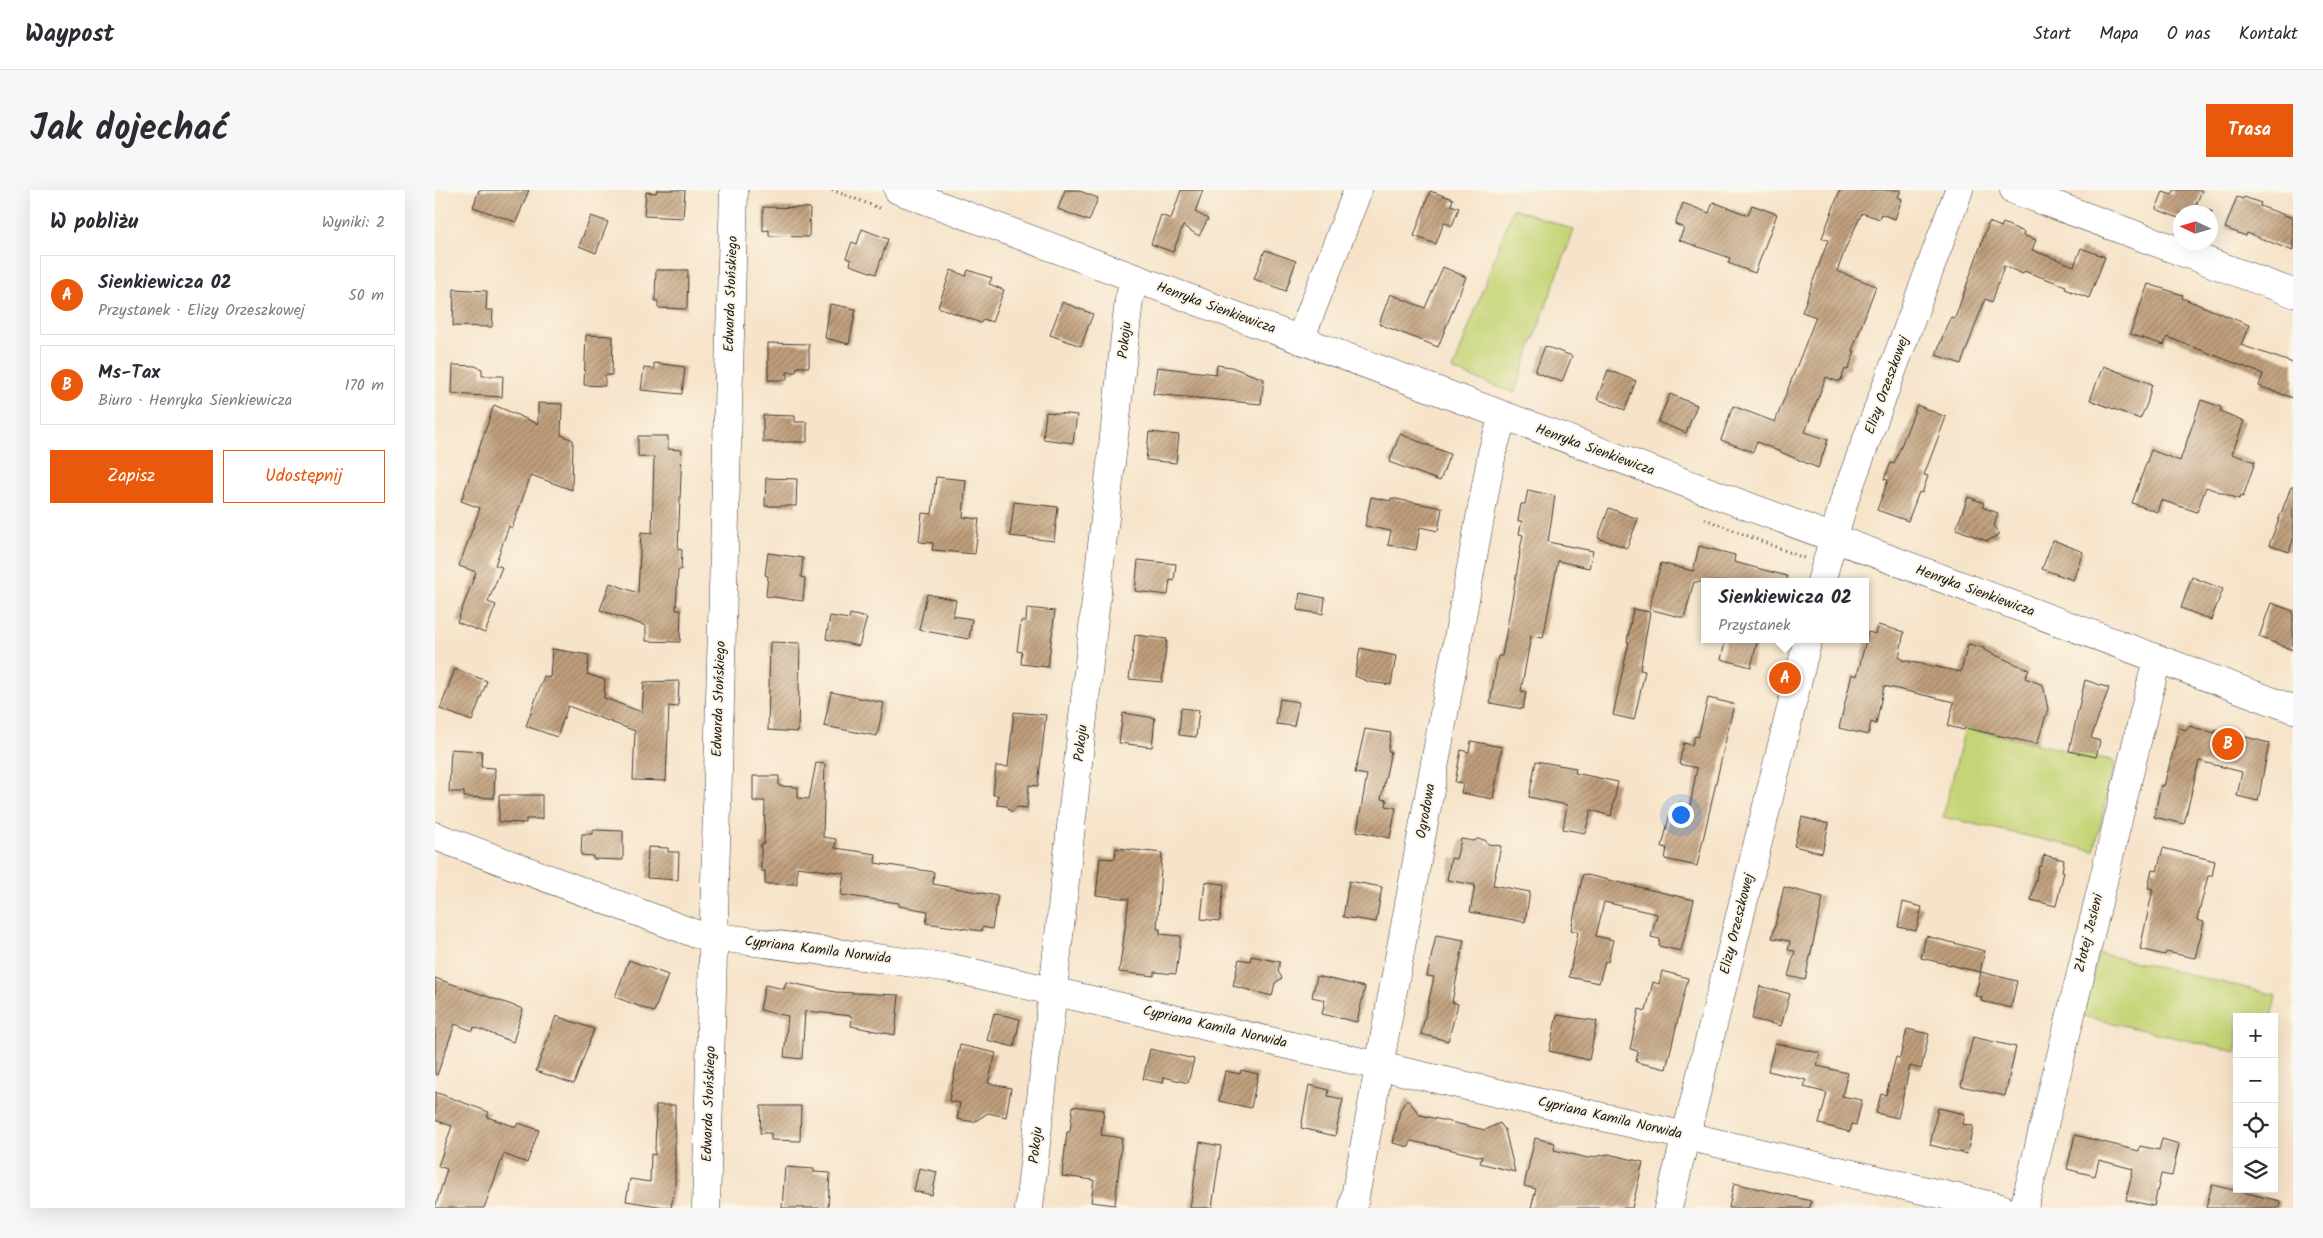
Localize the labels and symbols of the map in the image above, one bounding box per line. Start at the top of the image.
north arrow [2173,205,2218,250]
street label: Edwarda Słońskiego [718,235,744,353]
street label: Henryka Sienkiewicza [1153,276,1279,340]
street label: Pokoju [1112,320,1138,360]
street label: Elizy Orzeszkowej [1859,332,1915,437]
street label: Henryka Sienkiewicza [1532,418,1658,482]
street label: Henryka Sienkiewicza [1912,559,2038,623]
street label: Edwarda Słońskiego [706,640,732,758]
pin: A [1769,659,1801,697]
street label: Pokoju [1068,723,1094,763]
pin: B [2212,725,2244,763]
street label: Ogrodowa [1410,782,1442,840]
your location [1668,802,1694,828]
street label: Elizy Orzeszkowej [1714,871,1760,977]
street label: Złotej Jesieni [2069,891,2110,975]
street label: Cypriana Kamila Norwida [743,930,893,970]
street label: Cypriana Kamila Norwida [1141,1000,1289,1054]
street label: Edwarda Słońskiego [696,1045,722,1163]
street label: Cypriana Kamila Norwida [1536,1091,1684,1145]
street label: Pokoju [1023,1125,1049,1165]

